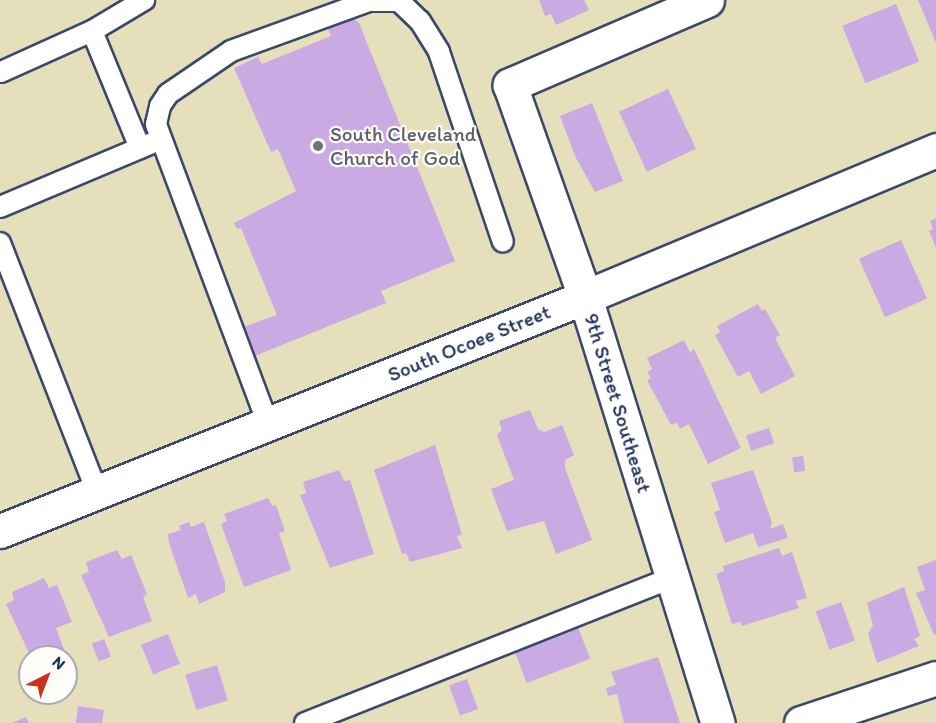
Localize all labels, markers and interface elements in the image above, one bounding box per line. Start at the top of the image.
place label: South Cleveland Church of God [330,121,476,171]
marker: South Cleveland Church of God [311,139,325,153]
street label: South Ocoee Street [384,299,554,387]
street label: 9th Street Southeast [579,311,657,495]
north arrow [18,645,78,705]
text: N [49,652,69,673]

